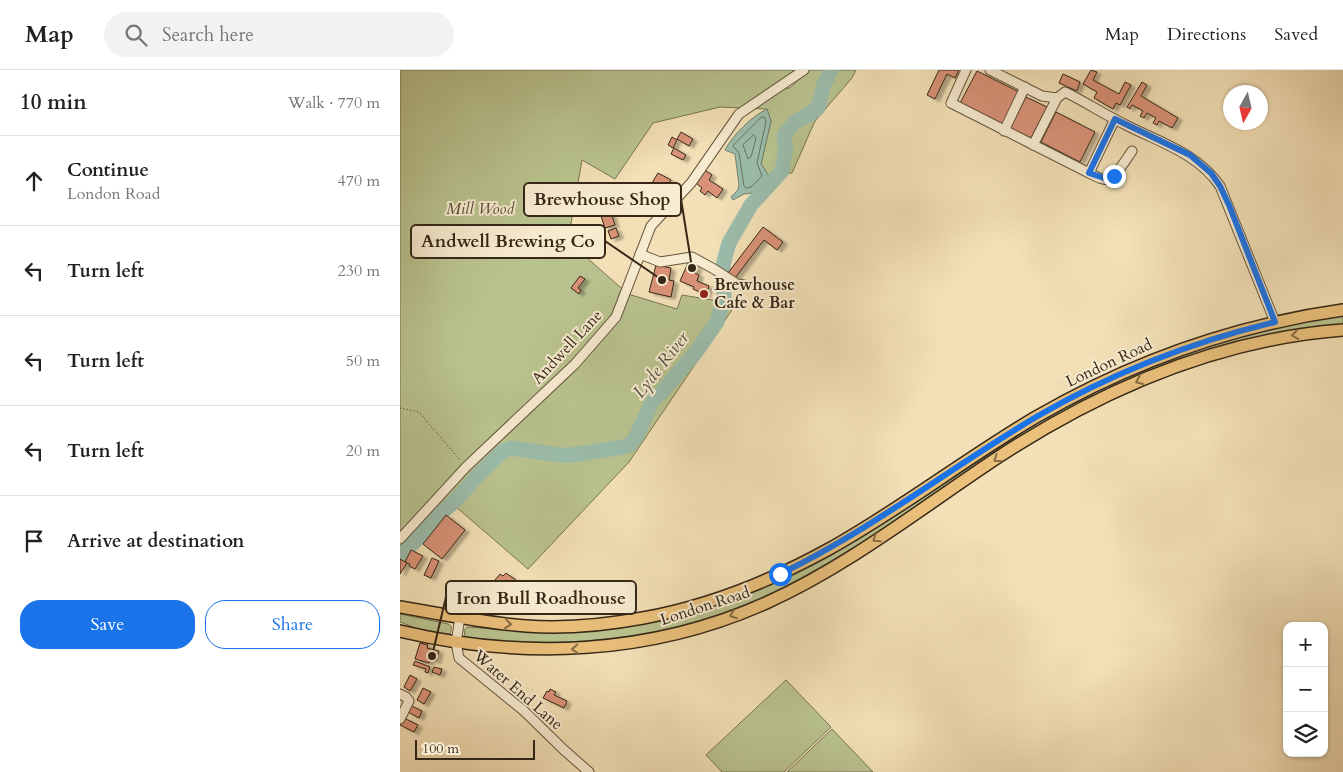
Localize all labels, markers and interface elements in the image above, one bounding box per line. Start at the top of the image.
search box [104,12,454,57]
text: Map [25,18,74,51]
icon: search [122,21,150,49]
text: Search here [162,22,254,48]
text: Map [1105,22,1139,47]
text: Directions [1167,22,1246,47]
text: Saved [1274,22,1318,47]
north arrow [1223,85,1268,130]
text: 10 min [20,88,87,117]
text: Walk · 770 m [288,92,380,114]
text: Continue [67,157,149,183]
route end [1103,165,1126,188]
icon: ahead [20,167,48,195]
text: 470 m [338,170,380,192]
text: London Road [67,183,160,205]
callout: Brewhouse Shop [524,183,681,216]
text: Brewhouse Shop [533,187,671,212]
park label: Mill Wood [446,198,515,220]
callout: Andwell Brewing Co [411,225,605,258]
text: Andwell Brewing Co [421,229,595,254]
icon: left [20,257,48,285]
text: Turn left [67,258,144,284]
text: 230 m [338,260,380,282]
place label: Brewhouse Cafe & Bar [714,274,795,314]
marker: Brewhouse Cafe & Bar [698,288,710,300]
street label: Andwell Lane [527,305,607,389]
water label: Lyde River [627,326,696,404]
one-way arrow [1290,329,1299,339]
street label: London Road [1062,333,1156,393]
icon: left [20,347,48,375]
text: Turn left [67,348,144,374]
text: 50 m [346,350,380,372]
one-way arrow [1135,375,1144,386]
icon: left [20,437,48,465]
text: Turn left [67,438,144,464]
text: 20 m [346,440,380,462]
one-way arrow [993,452,1002,462]
icon: arrive [20,527,48,555]
text: Arrive at destination [67,528,244,554]
one-way arrow [873,533,882,542]
route start [769,563,792,586]
callout: Iron Bull Roadhouse [446,581,636,614]
street label: London Road [657,581,753,631]
text: Iron Bull Roadhouse [456,586,626,611]
button: Save [20,600,195,649]
button: Share [205,600,380,649]
one-way arrow [730,610,738,620]
one-way arrow [504,618,512,629]
map controls [1283,622,1328,757]
button: + [1283,622,1328,667]
one-way arrow [571,643,579,654]
street label: Water End Lane [468,644,567,735]
button: − [1283,667,1328,712]
button: layers [1283,712,1328,757]
scale bar [415,737,535,760]
text: 100 m [422,739,459,758]

